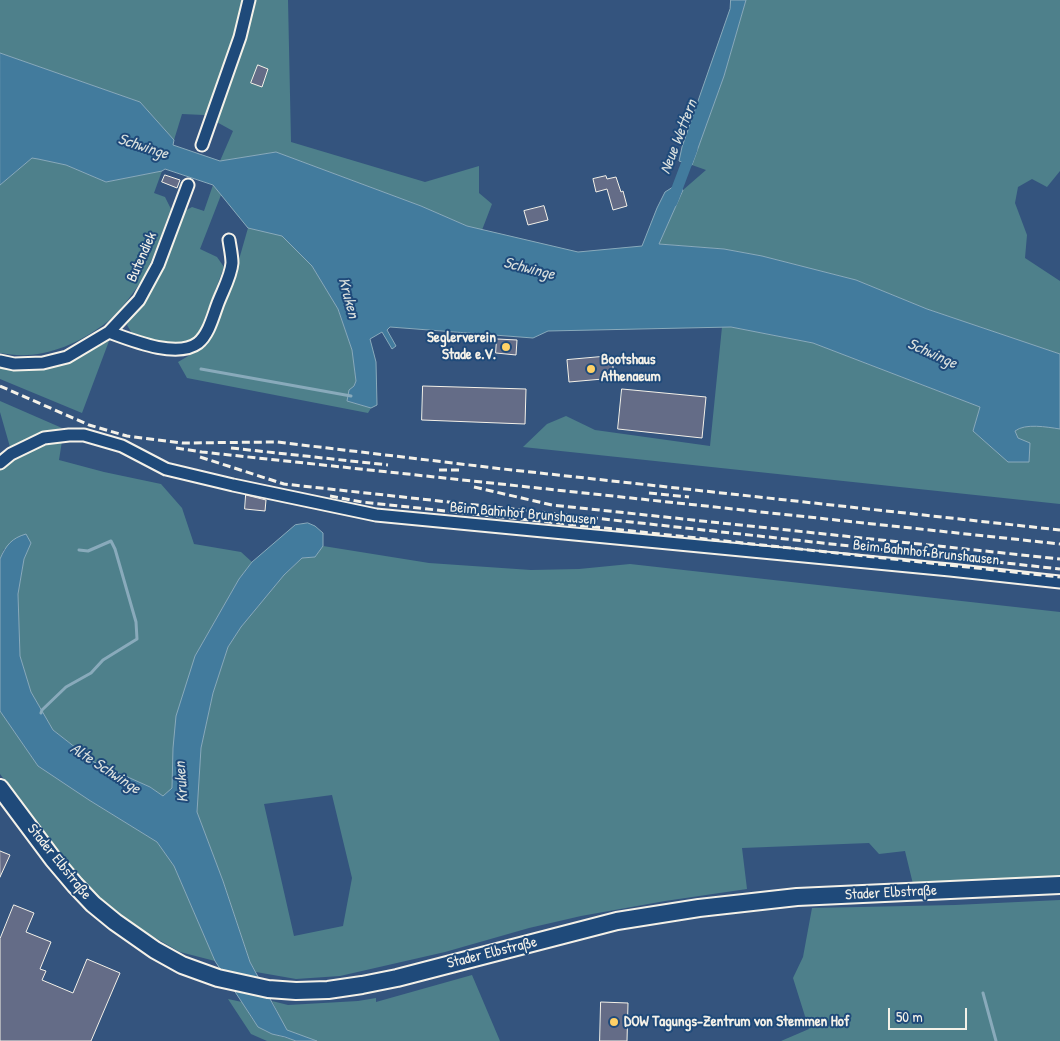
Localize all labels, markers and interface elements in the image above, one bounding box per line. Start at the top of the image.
water label: Neue Wettern [656,97,702,177]
water label: Schwinge [115,130,171,164]
street label: Butendiek [123,229,161,285]
water label: Schwinge [501,253,557,285]
water label: Kruken [333,276,363,320]
place label: Seglerverein Stade e.V. [427,329,496,364]
water label: Schwinge [904,335,960,373]
marker: Seglerverein Stade e.V. [500,341,512,353]
place label: Bootshaus Athenaeum [601,351,661,386]
marker: Bootshaus Athenaeum [585,363,597,375]
street label: Beim Bahnhof Brunshausen [449,499,597,529]
street label: Beim Bahnhof Brunshausen [852,536,1000,570]
water label: Alte Schwinge [66,739,144,799]
water label: Kruken [171,761,193,803]
street label: Stader Elbstraße [23,820,95,904]
street label: Stader Elbstraße [844,882,938,904]
street label: Stader Elbstraße [445,933,539,973]
scale bar [890,998,969,1030]
text: 50 m [896,1006,923,1027]
place label: DOW Tagungs-Zentrum von Stemmen Hof [624,1013,849,1031]
marker: DOW Tagungs-Zentrum von Stemmen Hof [608,1016,620,1028]

